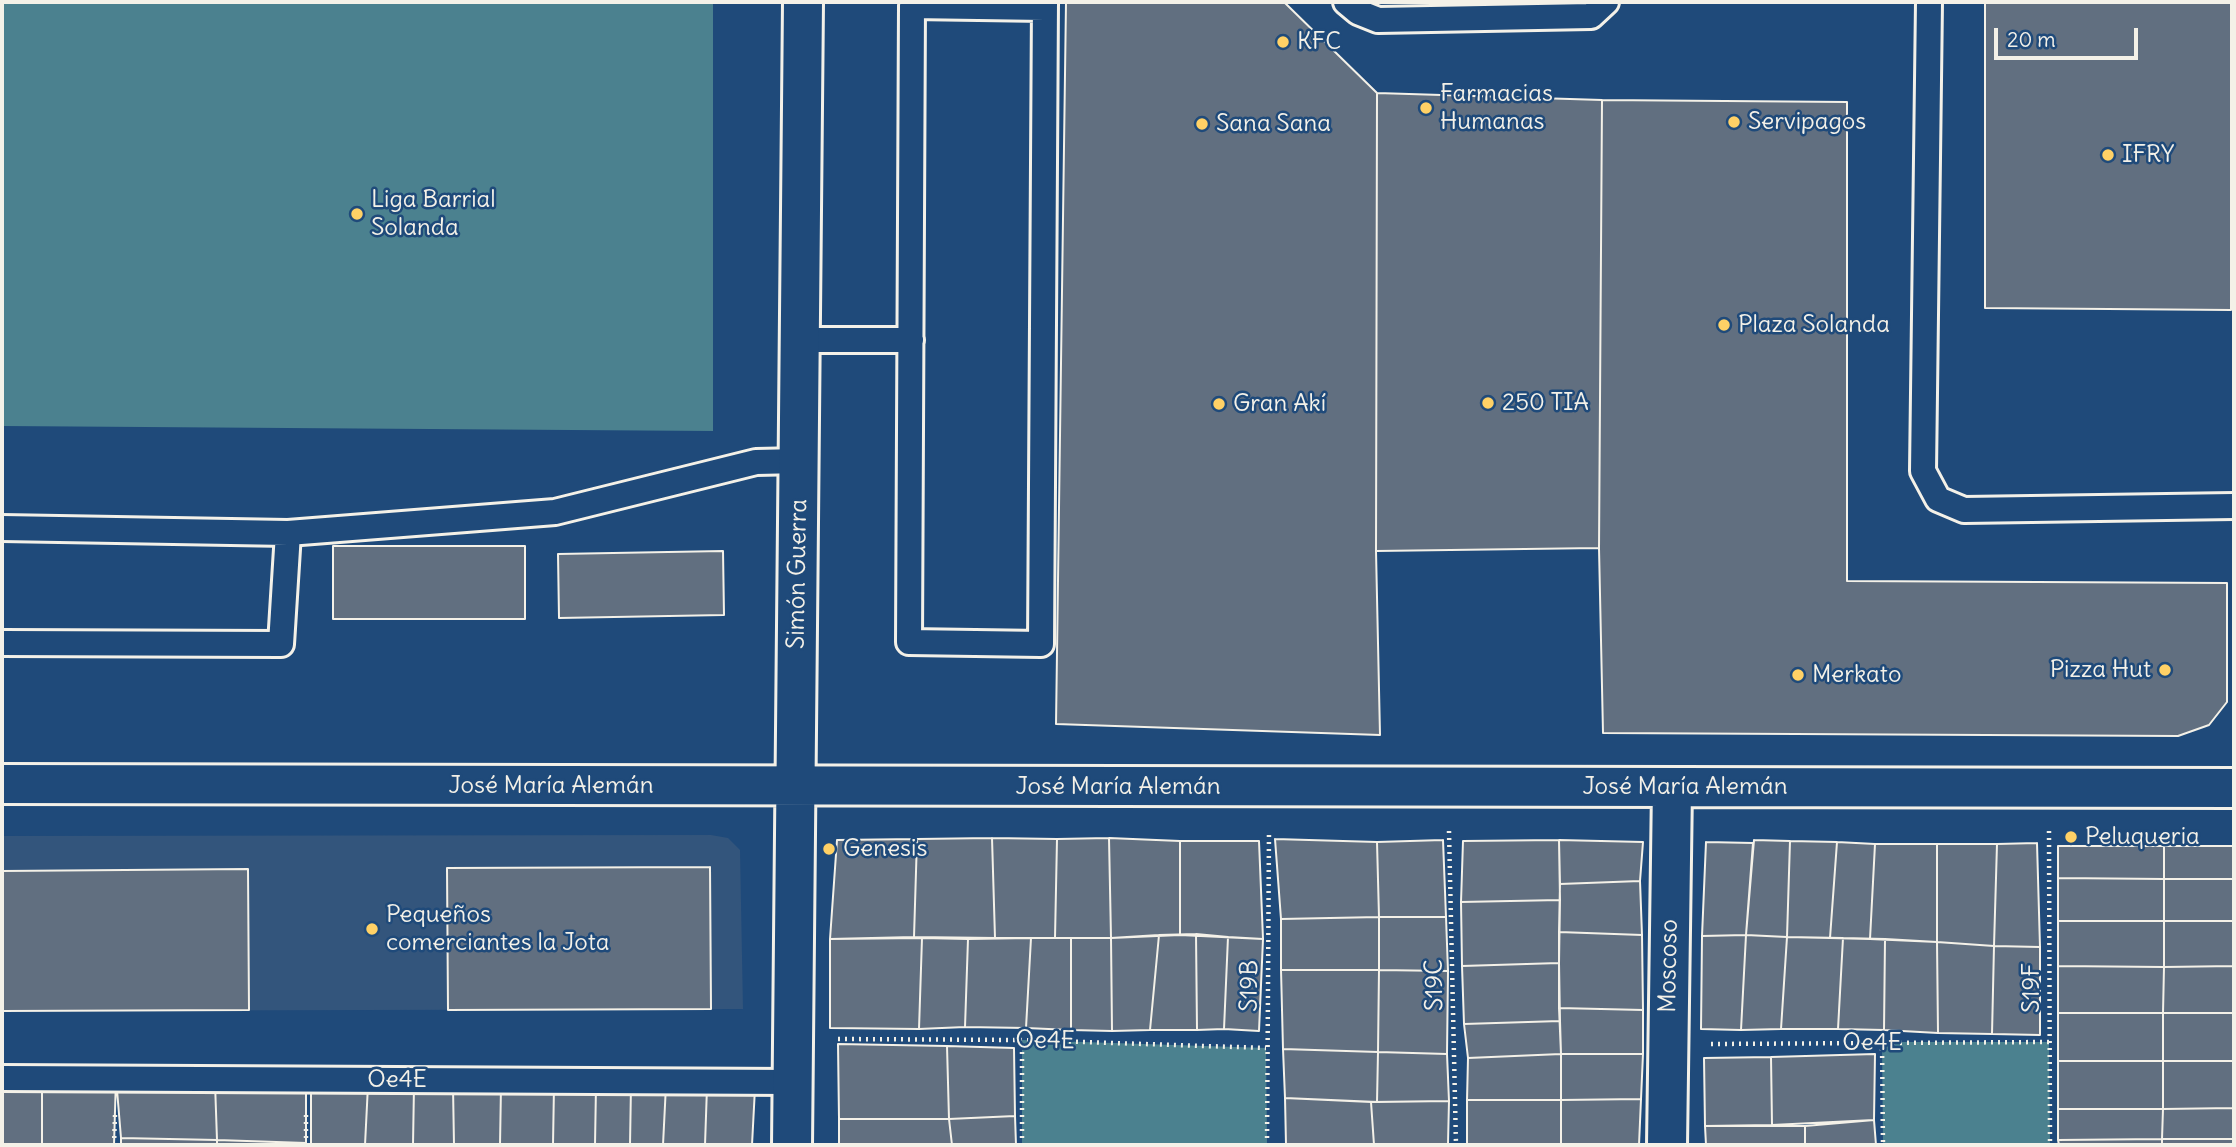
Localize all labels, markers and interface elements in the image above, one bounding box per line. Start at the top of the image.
scale bar [1998,14,2142,58]
text: 20 m [2007,26,2056,53]
place label: KFC [1297,28,1341,56]
marker: KFC [1275,34,1291,50]
place label: Farmacias Humanas [1440,80,1553,136]
marker: Farmacias Humanas [1418,100,1434,116]
place label: Servipagos [1748,108,1866,136]
place label: Sana Sana [1216,110,1331,138]
marker: Servipagos [1726,114,1742,130]
marker: Sana Sana [1194,116,1210,132]
place label: IFRY [2122,141,2174,169]
marker: IFRY [2100,147,2116,163]
place label: Liga Barrial Solanda [371,186,496,242]
marker: Liga Barrial Solanda [349,206,365,222]
place label: Plaza Solanda [1738,311,1890,339]
marker: Plaza Solanda [1716,317,1732,333]
place label: 250 TIA [1502,389,1589,417]
place label: Gran Akí [1233,390,1326,418]
marker: 250 TIA [1480,395,1496,411]
marker: Gran Akí [1211,396,1227,412]
street label: Simón Guerra [782,499,814,649]
place label: Pizza Hut [2050,656,2151,684]
place label: Merkato [1812,661,1901,689]
marker: Pizza Hut [2157,662,2173,678]
marker: Merkato [1790,667,1806,683]
street label: José María Alemán [448,772,654,800]
street label: José María Alemán [1015,773,1221,801]
street label: José María Alemán [1582,773,1788,801]
place label: Peluqueria [2085,823,2200,851]
marker: Peluqueria [2063,829,2079,845]
place label: Genesis [843,835,927,863]
marker: Genesis [821,841,837,857]
place label: Pequeños comerciantes la Jota [386,901,609,957]
street label: Moscoso [1654,919,1684,1013]
marker: Pequeños comerciantes la Jota [364,921,380,937]
street label: S19C [1420,959,1450,1011]
street label: S19B [1235,960,1265,1012]
street label: S19F [2018,963,2046,1013]
street label: Oe4E [1015,1026,1075,1056]
street label: Oe4E [1842,1029,1902,1057]
street label: Oe4E [367,1066,427,1094]

